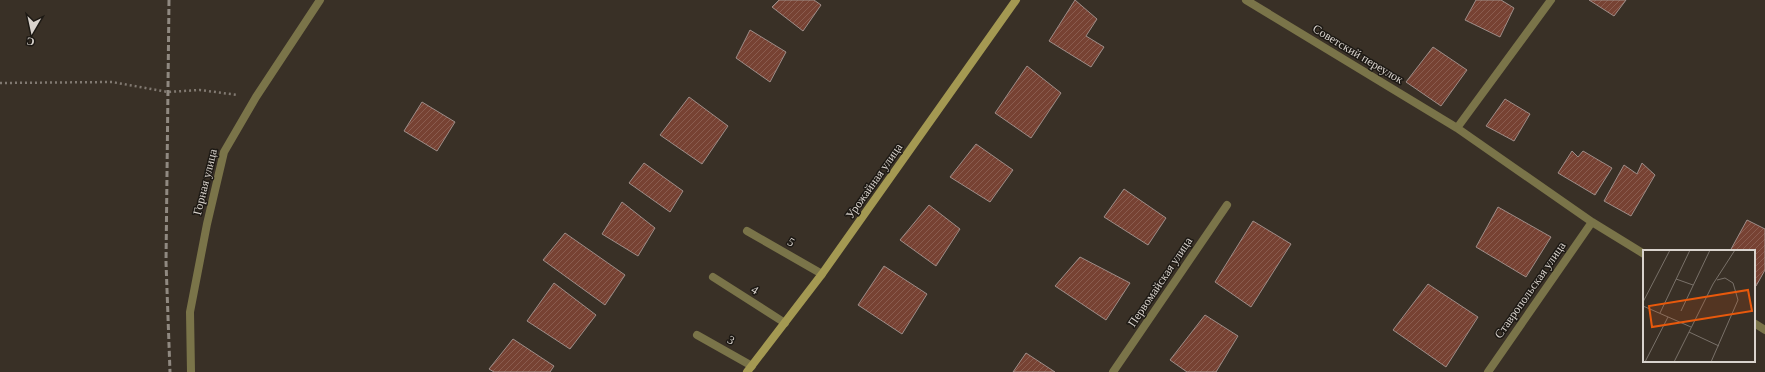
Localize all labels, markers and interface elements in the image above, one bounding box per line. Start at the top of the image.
north arrow [12,12,52,52]
street label: Советский переулок [1310,21,1406,87]
text: С [26,35,35,48]
street label: Урожайная улица [843,140,906,222]
street label: Горная улица [190,147,220,217]
street label: 5 [785,234,797,250]
street label: Первомайская улица [1125,234,1196,329]
street label: Ставропольская улица [1491,239,1569,341]
inset map [1643,250,1755,362]
street label: 4 [749,282,761,298]
street label: 3 [725,332,737,348]

